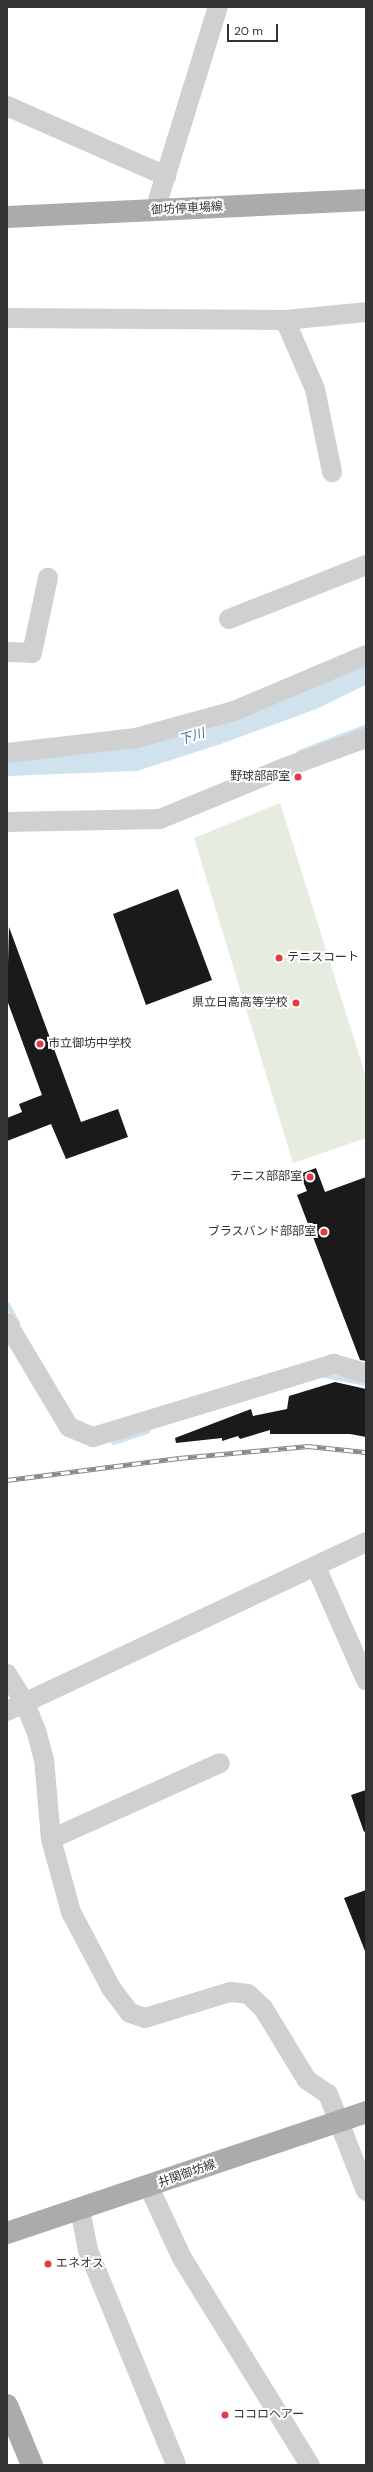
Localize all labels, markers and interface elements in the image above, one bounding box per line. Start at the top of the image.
scale bar [229,16,280,42]
text: 20 m [234,23,263,39]
street label: 御坊停車場線 [151,200,223,218]
water label: 下川 [177,726,207,748]
place label: 野球部部室 [230,770,290,784]
marker: 野球部部室 [293,772,303,782]
place label: テニスコート [287,951,359,965]
marker: テニスコート [274,953,284,963]
place label: 県立日高高等学校 [192,996,288,1010]
marker: 県立日高高等学校 [291,998,301,1008]
place label: 市立御坊中学校 [48,1037,132,1051]
marker: 市立御坊中学校 [35,1039,45,1049]
place label: テニス部部室 [230,1170,302,1184]
marker: テニス部部室 [305,1172,315,1182]
place label: ブラスバンド部部室 [208,1225,316,1239]
marker: ブラスバンド部部室 [319,1227,329,1237]
street label: 井関御坊線 [156,2157,218,2191]
place label: エネオス [56,2257,104,2271]
marker: エネオス [43,2259,53,2269]
place label: ココロヘアー [233,2408,304,2422]
marker: ココロヘアー [220,2410,230,2420]

